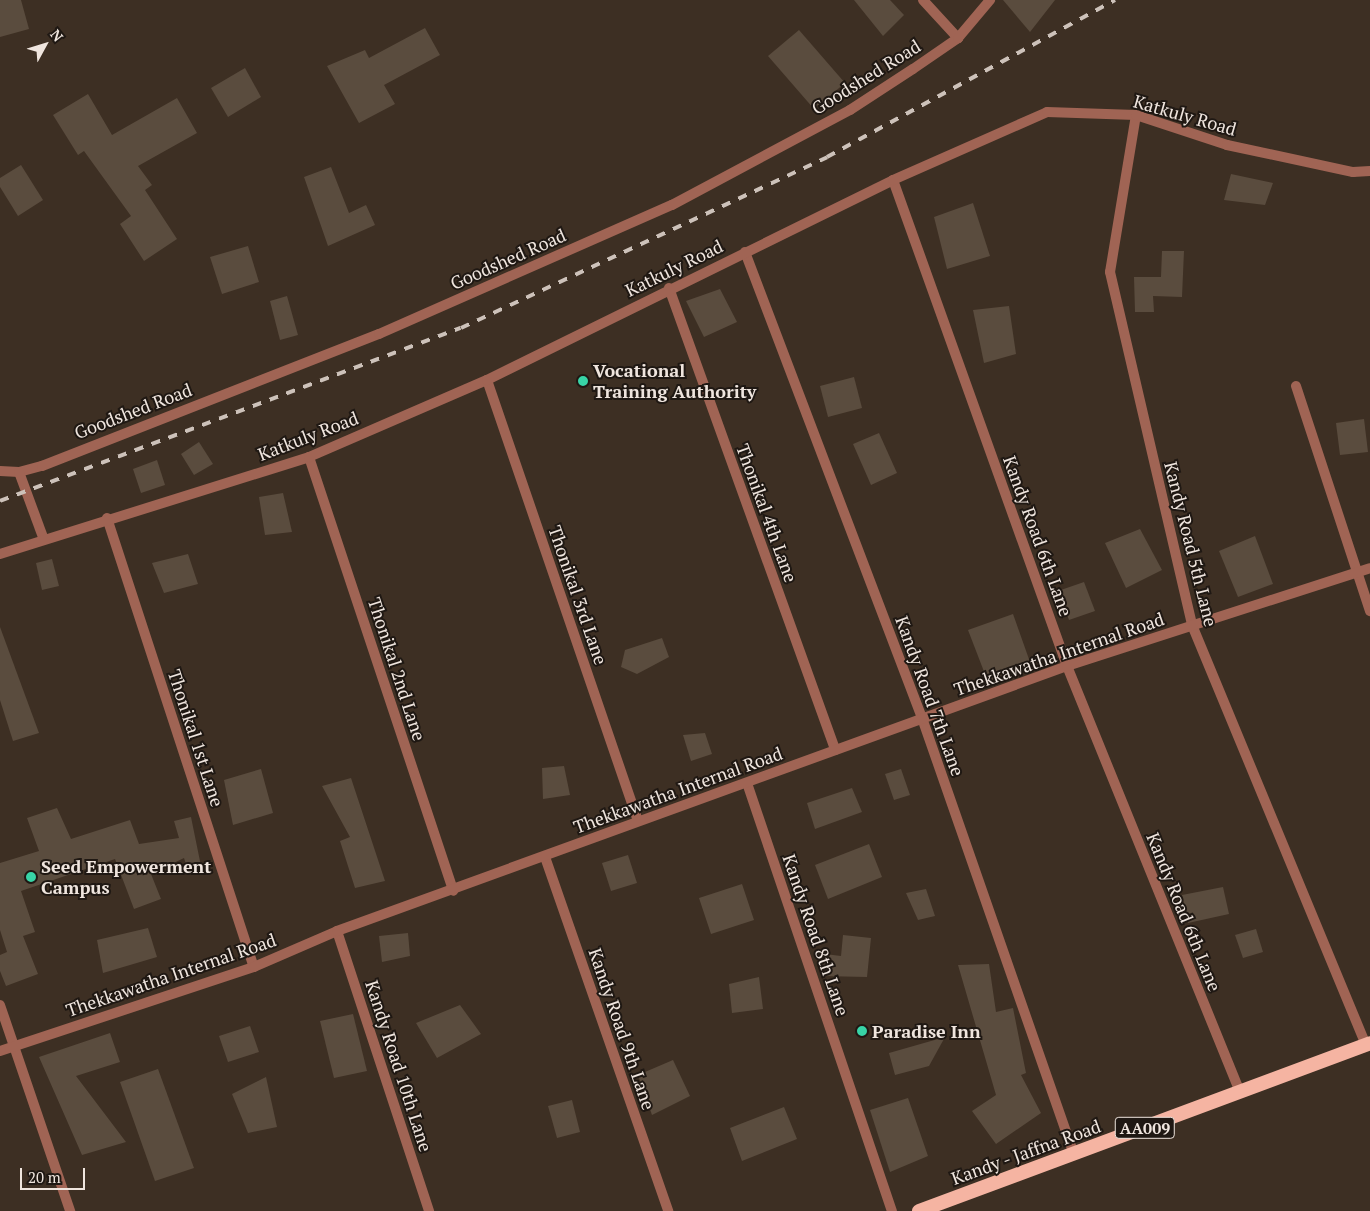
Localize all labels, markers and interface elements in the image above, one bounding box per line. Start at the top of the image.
north arrow [20,20,70,70]
text: N [46,25,68,45]
street label: Goodshed Road [808,35,924,119]
street label: Katkuly Road [1131,90,1239,140]
street label: Goodshed Road [447,224,569,294]
street label: Katkuly Road [622,235,726,301]
place label: Vocational Training Authority [593,360,756,402]
marker: Vocational Training Authority [577,375,589,387]
street label: Goodshed Road [71,379,195,443]
street label: Katkuly Road [255,407,361,465]
street label: Thonikal 4th Lane [732,441,802,585]
street label: Kandy Road 6th Lane [999,453,1077,619]
street label: Kandy Road 5th Lane [1160,459,1222,629]
street label: Thonikal 3rd Lane [544,523,612,667]
street label: Thonikal 2nd Lane [364,595,430,743]
street label: Thekkawatha Internal Road [951,608,1167,700]
street label: Kandy Road 7th Lane [891,613,969,779]
street label: Thonikal 1st Lane [164,667,228,809]
street label: Thekkawatha Internal Road [571,742,785,838]
street label: Kandy Road 6th Lane [1142,829,1226,995]
street label: Kandy Road 8th Lane [778,851,854,1019]
place label: Seed Empowerment Campus [41,856,211,899]
marker: Seed Empowerment Campus [25,871,37,883]
street label: Thekkawatha Internal Road [63,929,279,1021]
street label: Kandy Road 9th Lane [584,945,660,1113]
street label: Kandy Road 10th Lane [361,978,437,1154]
place label: Paradise Inn [872,1020,981,1042]
marker: Paradise Inn [856,1025,868,1037]
road number: AA009 [1114,1114,1176,1142]
street label: Kandy - Jaffna Road [948,1115,1104,1189]
scale bar [22,1158,88,1190]
text: 20 m [28,1167,61,1187]

